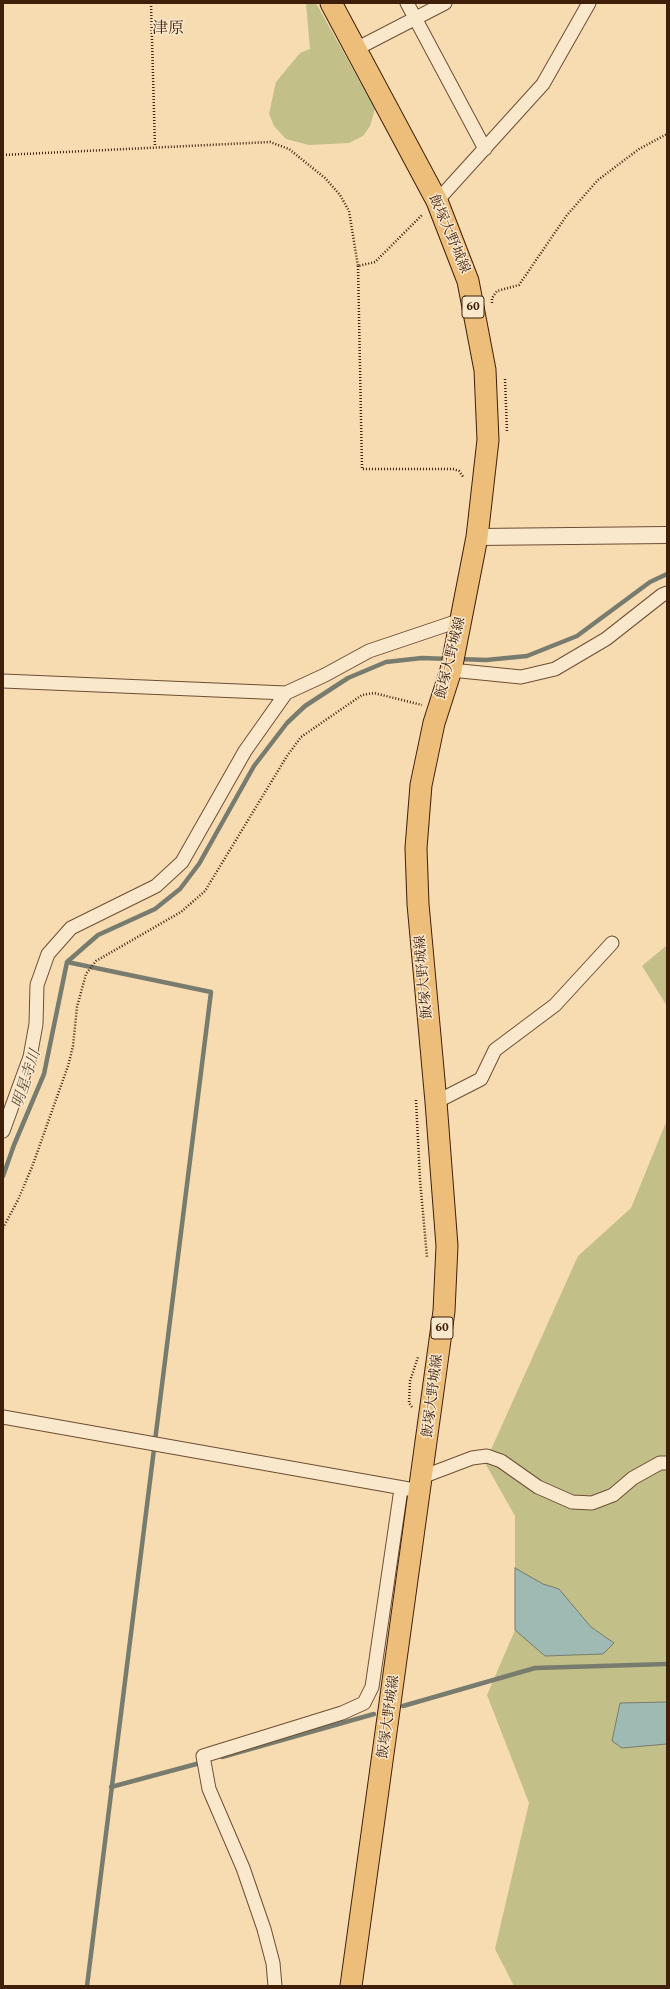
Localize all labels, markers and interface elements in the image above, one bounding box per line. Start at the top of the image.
district label: 津原 [152,19,184,39]
street label: 飯塚大野城線 [425,192,473,276]
road number: 60 [462,296,484,318]
street label: 飯塚大野城線 [433,615,469,701]
street label: 飯塚大野城線 [412,934,436,1020]
water label: 明星寺川 [9,1048,45,1110]
road number: 60 [431,1317,453,1339]
street label: 飯塚大野城線 [420,1353,446,1439]
street label: 飯塚大野城線 [375,1674,403,1760]

